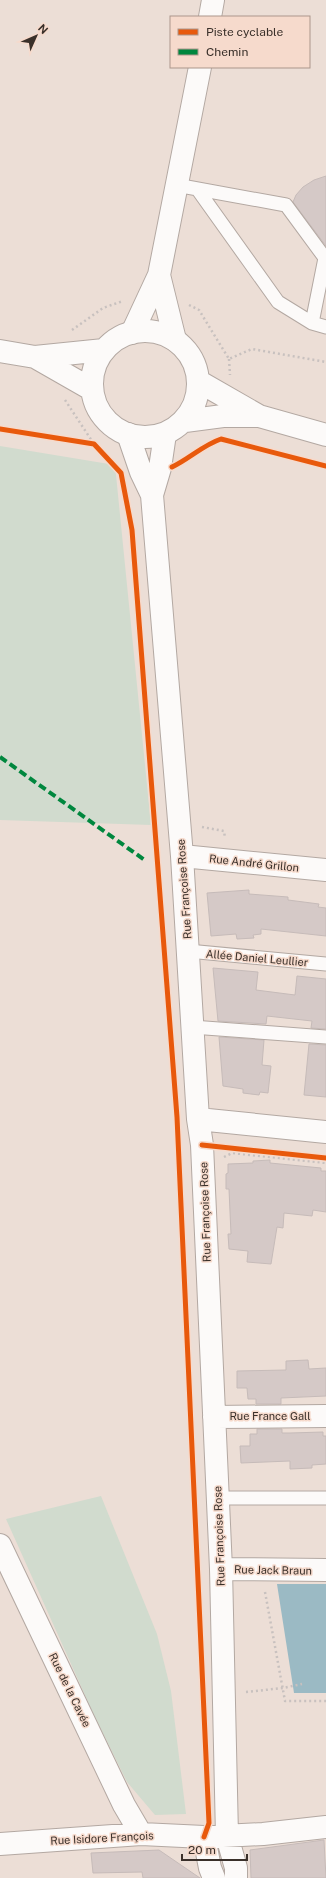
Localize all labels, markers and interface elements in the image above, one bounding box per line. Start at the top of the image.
north arrow [16,16,56,56]
legend [170,16,310,68]
text: N [36,22,50,36]
text: Piste cyclable [206,25,283,39]
text: Chemin [206,45,248,59]
street label: Rue Françoise Rose [175,839,194,939]
street label: Rue André Grillon [208,852,300,874]
street label: Allée Daniel Leullier [205,948,309,968]
street label: Rue Françoise Rose [197,1162,214,1262]
street label: Rue France Gall [229,1410,311,1422]
street label: Rue Françoise Rose [211,1486,228,1586]
street label: Rue Jack Braun [234,1563,312,1577]
street label: Rue de la Cavée [47,1651,93,1729]
street label: Rue Isidore François [50,1829,154,1848]
scale bar [182,1836,247,1862]
text: 20 m [188,1843,216,1857]

